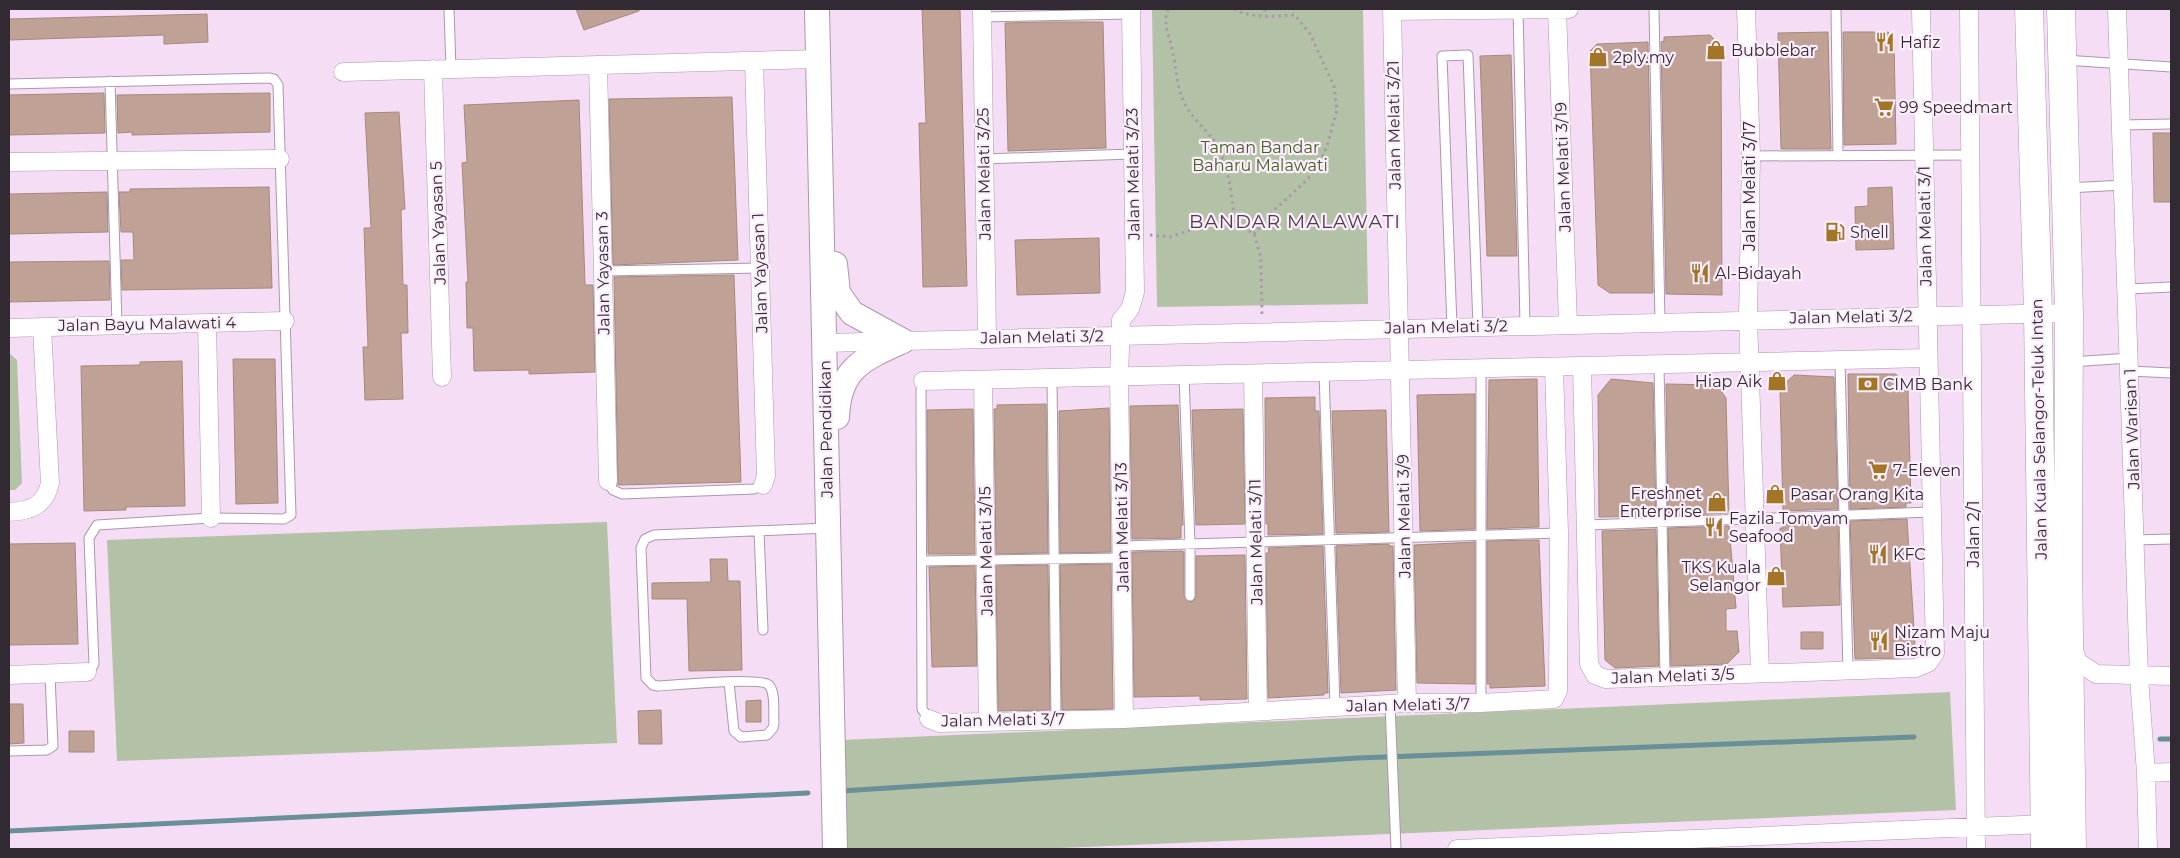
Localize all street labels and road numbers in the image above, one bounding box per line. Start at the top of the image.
street label: Jalan Melati 3/21 [1383,60,1405,191]
street label: Jalan Melati 3/19 [1551,102,1575,233]
street label: Jalan Melati 3/25 [973,108,995,241]
street label: Jalan Melati 3/23 [1122,108,1144,241]
street label: Jalan Melati 3/17 [1740,121,1759,252]
street label: Jalan Yayasan 5 [426,161,450,286]
street label: Jalan Melati 3/1 [1914,166,1936,287]
street label: Jalan Yayasan 3 [592,211,614,336]
street label: Jalan Yayasan 1 [748,213,772,334]
street label: Jalan Kuala Selangor-Teluk Intan [2027,298,2051,561]
street label: Jalan Melati 3/2 [1788,306,1913,328]
street label: Jalan Bayu Malawati 4 [57,313,237,335]
street label: Jalan Melati 3/2 [1383,316,1508,338]
street label: Jalan Melati 3/2 [979,326,1104,348]
street label: Jalan Pendidikan [815,360,837,499]
street label: Jalan Warisan 1 [2120,368,2144,491]
street label: Jalan Melati 3/9 [1393,454,1415,579]
street label: Jalan Melati 3/13 [1111,462,1133,593]
street label: Jalan Melati 3/11 [1245,479,1267,606]
street label: Jalan Melati 3/15 [975,486,997,617]
street label: Jalan 2/1 [1964,500,1983,569]
street label: Jalan Melati 3/5 [1610,664,1735,688]
street label: Jalan Melati 3/7 [1345,694,1470,716]
street label: Jalan Melati 3/7 [940,709,1065,731]

